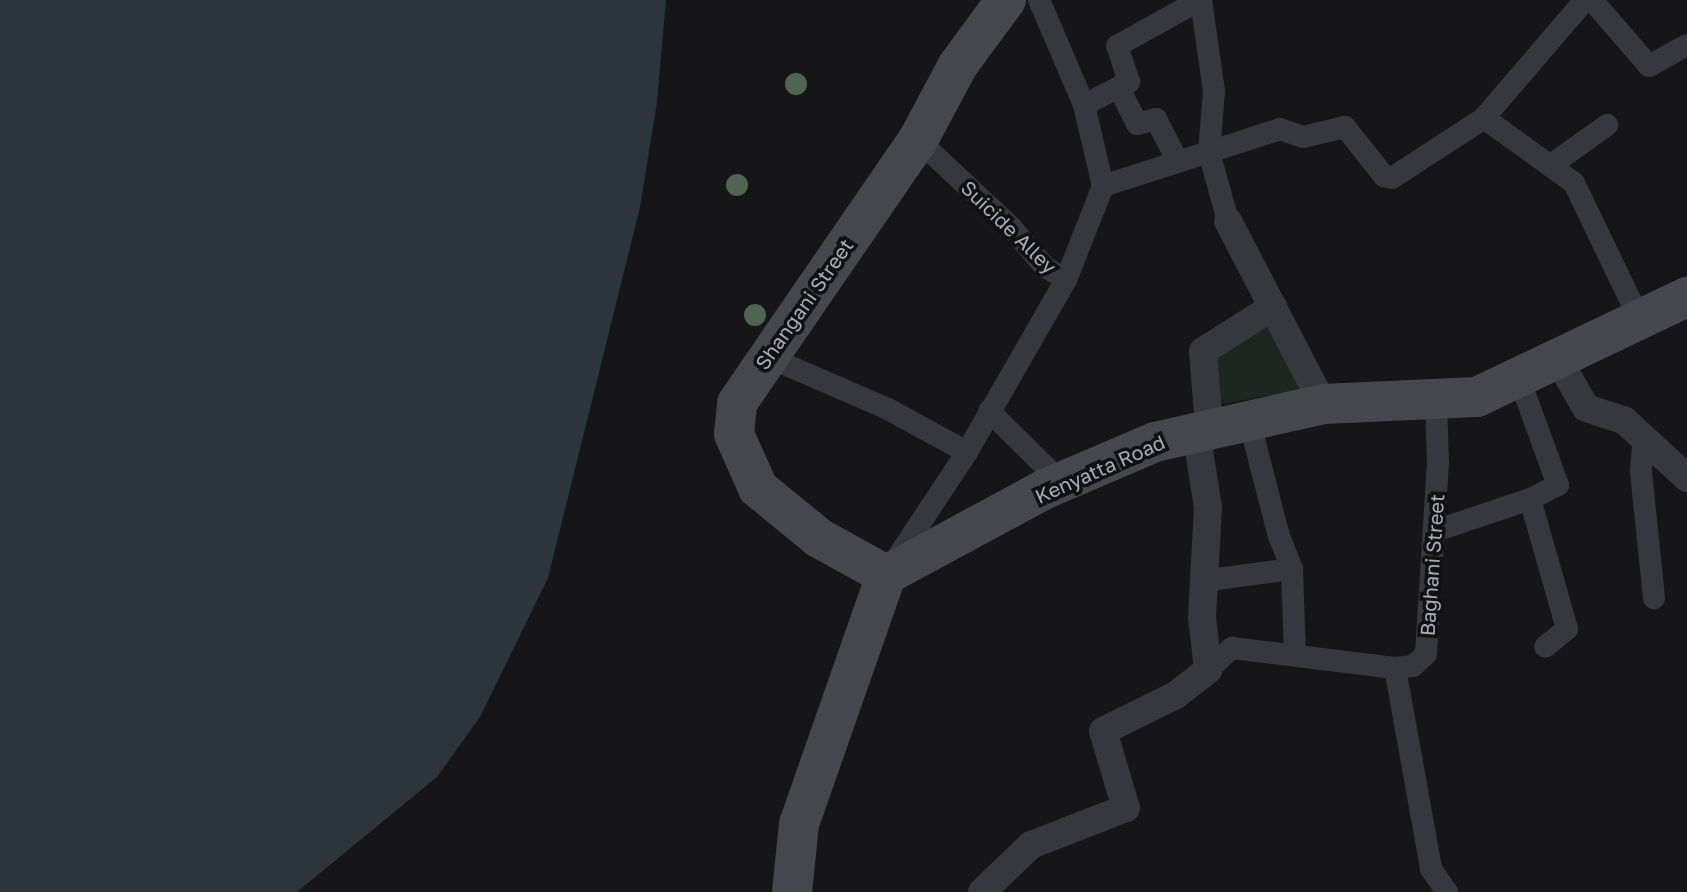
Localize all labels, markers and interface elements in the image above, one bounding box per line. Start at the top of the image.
street label: Suicide Alley [956,176,1062,278]
street label: Shangani Street [750,234,858,374]
street label: Kenyatta Road [1031,430,1169,508]
street label: Baghani Street [1415,493,1449,637]

